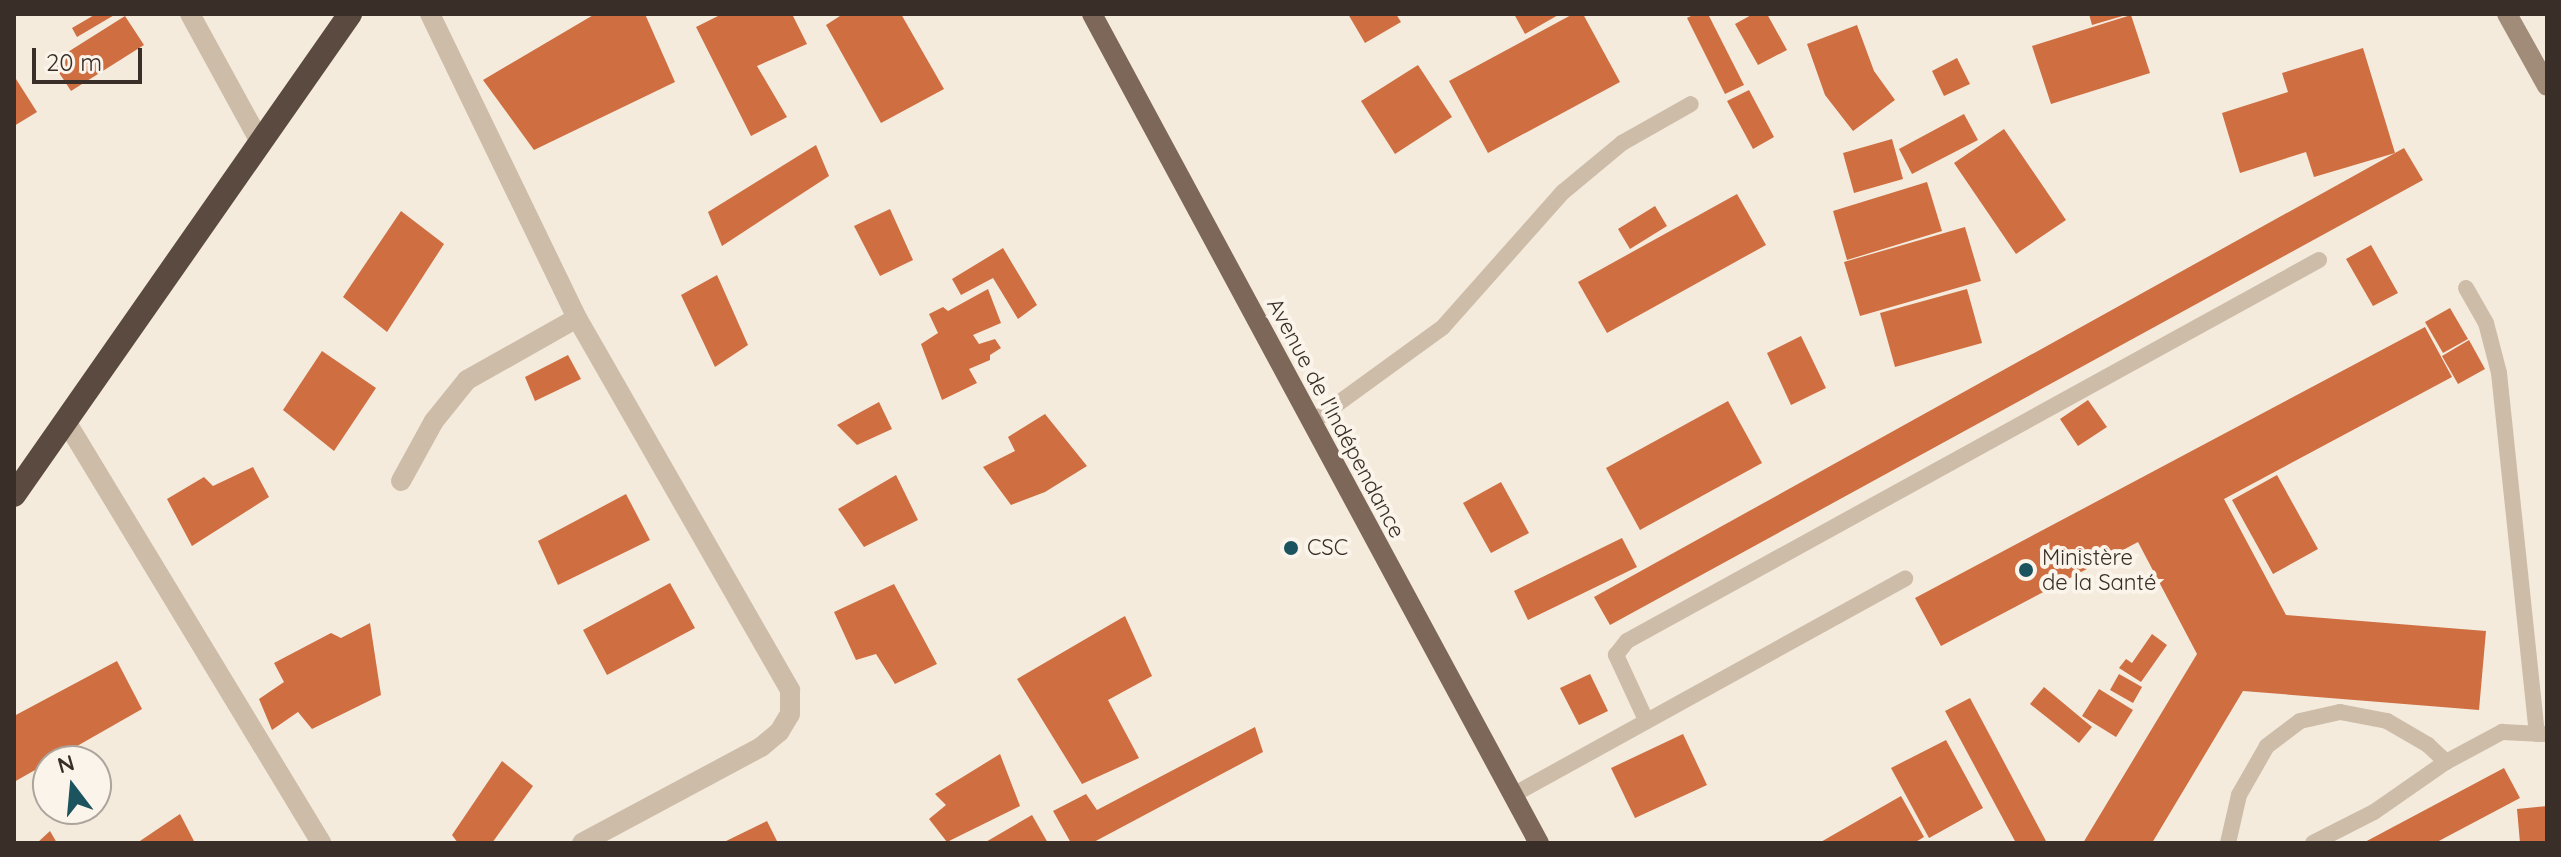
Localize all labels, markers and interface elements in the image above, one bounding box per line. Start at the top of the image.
scale bar [36,32,146,82]
text: 20 m [46,47,102,77]
street label: Avenue de l'Indépendance [1261,293,1411,543]
place label: CSC [1307,535,1348,561]
marker: CSC [1282,539,1300,557]
place label: Ministère de la Santé [2042,544,2156,596]
marker: Ministère de la Santé [2017,561,2035,579]
north arrow [32,745,112,825]
text: N [54,748,78,780]

